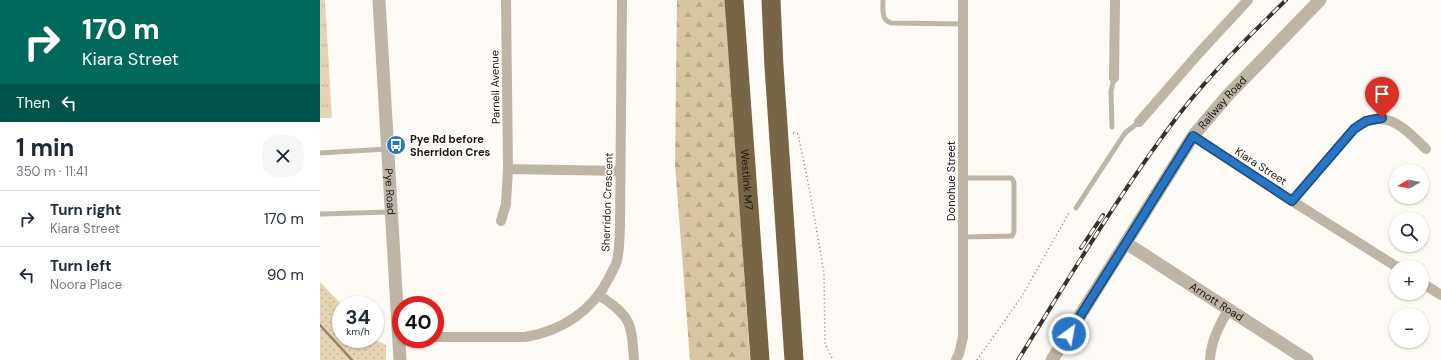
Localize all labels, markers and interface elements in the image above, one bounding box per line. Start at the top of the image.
text: 170 m [82,11,160,48]
icon: right [16,16,68,68]
text: Kiara Street [82,47,179,71]
street label: Parnell Avenue [487,50,503,124]
street label: Railway Road [1195,73,1249,132]
pin [1365,77,1399,118]
icon: arrive [1371,83,1393,105]
icon: left [58,92,80,114]
text: Then [16,93,50,113]
text: 1 min [16,132,74,163]
place label: Pye Rd before Sherridon Cres [410,132,491,159]
bus stop icon: Pye Rd before Sherridon Cres [385,134,407,156]
button: close [262,135,304,177]
street label: Donohue Street [944,141,958,221]
street label: Kiara Street [1232,144,1290,188]
street label: Westlink M7 [738,149,756,211]
street label: Sherridon Crescent [598,152,616,252]
text: 350 m · 11:41 [16,163,88,180]
north arrow [1389,164,1429,204]
map controls [1389,164,1429,348]
street label: Pye Road [382,168,399,216]
text: Turn right [50,200,121,220]
icon: right [16,208,38,230]
text: 170 m [264,209,304,229]
button: search [1389,212,1429,252]
text: Kiara Street [50,220,120,237]
text: Turn left [50,256,111,276]
button: + [1389,260,1429,300]
icon: left [16,264,38,286]
text: 90 m [267,265,304,285]
text: Noora Place [50,276,122,293]
street label: Arnott Road [1187,279,1246,324]
speed limit sign: 40 [392,296,444,348]
text: 34 [345,304,371,330]
button: − [1389,308,1429,348]
position arrow [1048,313,1090,355]
text: km/h [346,325,370,338]

